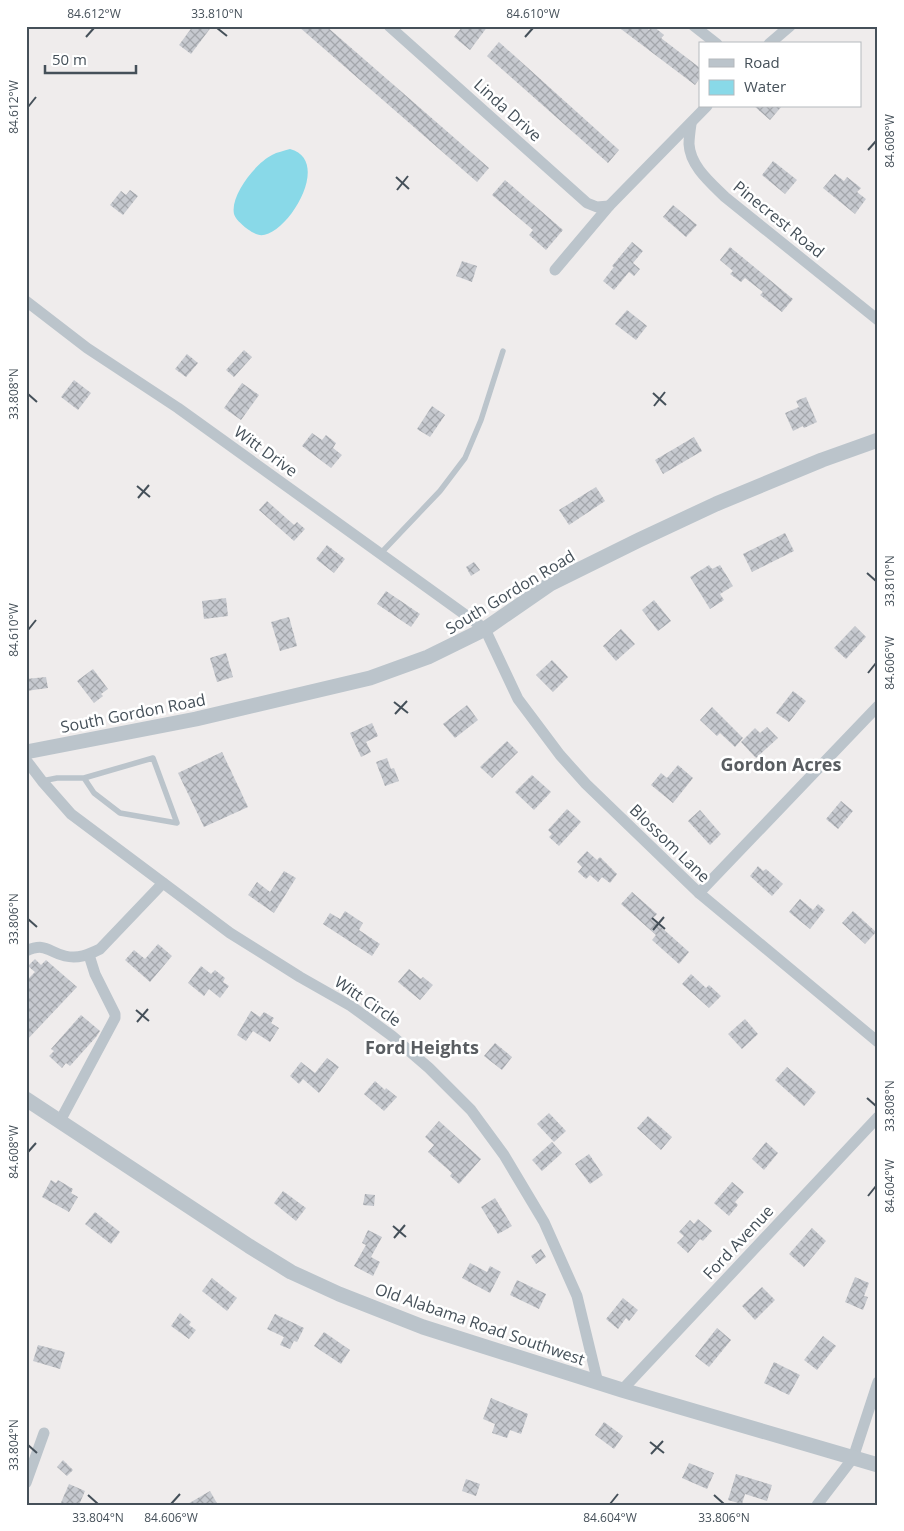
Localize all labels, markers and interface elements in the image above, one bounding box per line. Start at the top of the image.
text: 84.612°W [67,5,121,22]
text: 33.810°N [191,5,243,22]
text: 84.610°W [506,5,560,22]
scale bar [45,42,136,74]
legend [699,42,862,108]
text: 50 m [52,49,87,69]
text: Road [744,52,780,72]
street label: Linda Drive [469,74,547,146]
text: Water [744,76,786,96]
text: 84.612°W [5,80,22,134]
text: 84.608°W [881,114,898,168]
street label: Pinecrest Road [729,175,829,263]
text: 33.808°N [5,368,22,420]
street label: Witt Drive [230,420,302,482]
street label: South Gordon Road [441,545,579,639]
text: 33.810°N [881,555,898,607]
text: 84.610°W [5,603,22,657]
text: 84.606°W [881,636,898,690]
street label: South Gordon Road [59,688,207,738]
district label: Gordon Acres [721,752,841,776]
street label: Blossom Lane [625,799,715,887]
text: 33.806°N [5,893,22,945]
street label: Witt Circle [330,971,406,1031]
district label: Ford Heights [365,1035,479,1059]
text: 33.808°N [881,1080,898,1132]
text: 84.608°W [5,1125,22,1179]
text: 84.604°W [881,1159,898,1213]
street label: Ford Avenue [698,1200,778,1284]
street label: Old Alabama Road Southwest [372,1278,588,1370]
text: 33.804°N [5,1419,22,1471]
text: 33.804°N [72,1509,124,1526]
text: 84.606°W [144,1509,198,1526]
text: 84.604°W [583,1509,637,1526]
text: 33.806°N [698,1509,750,1526]

